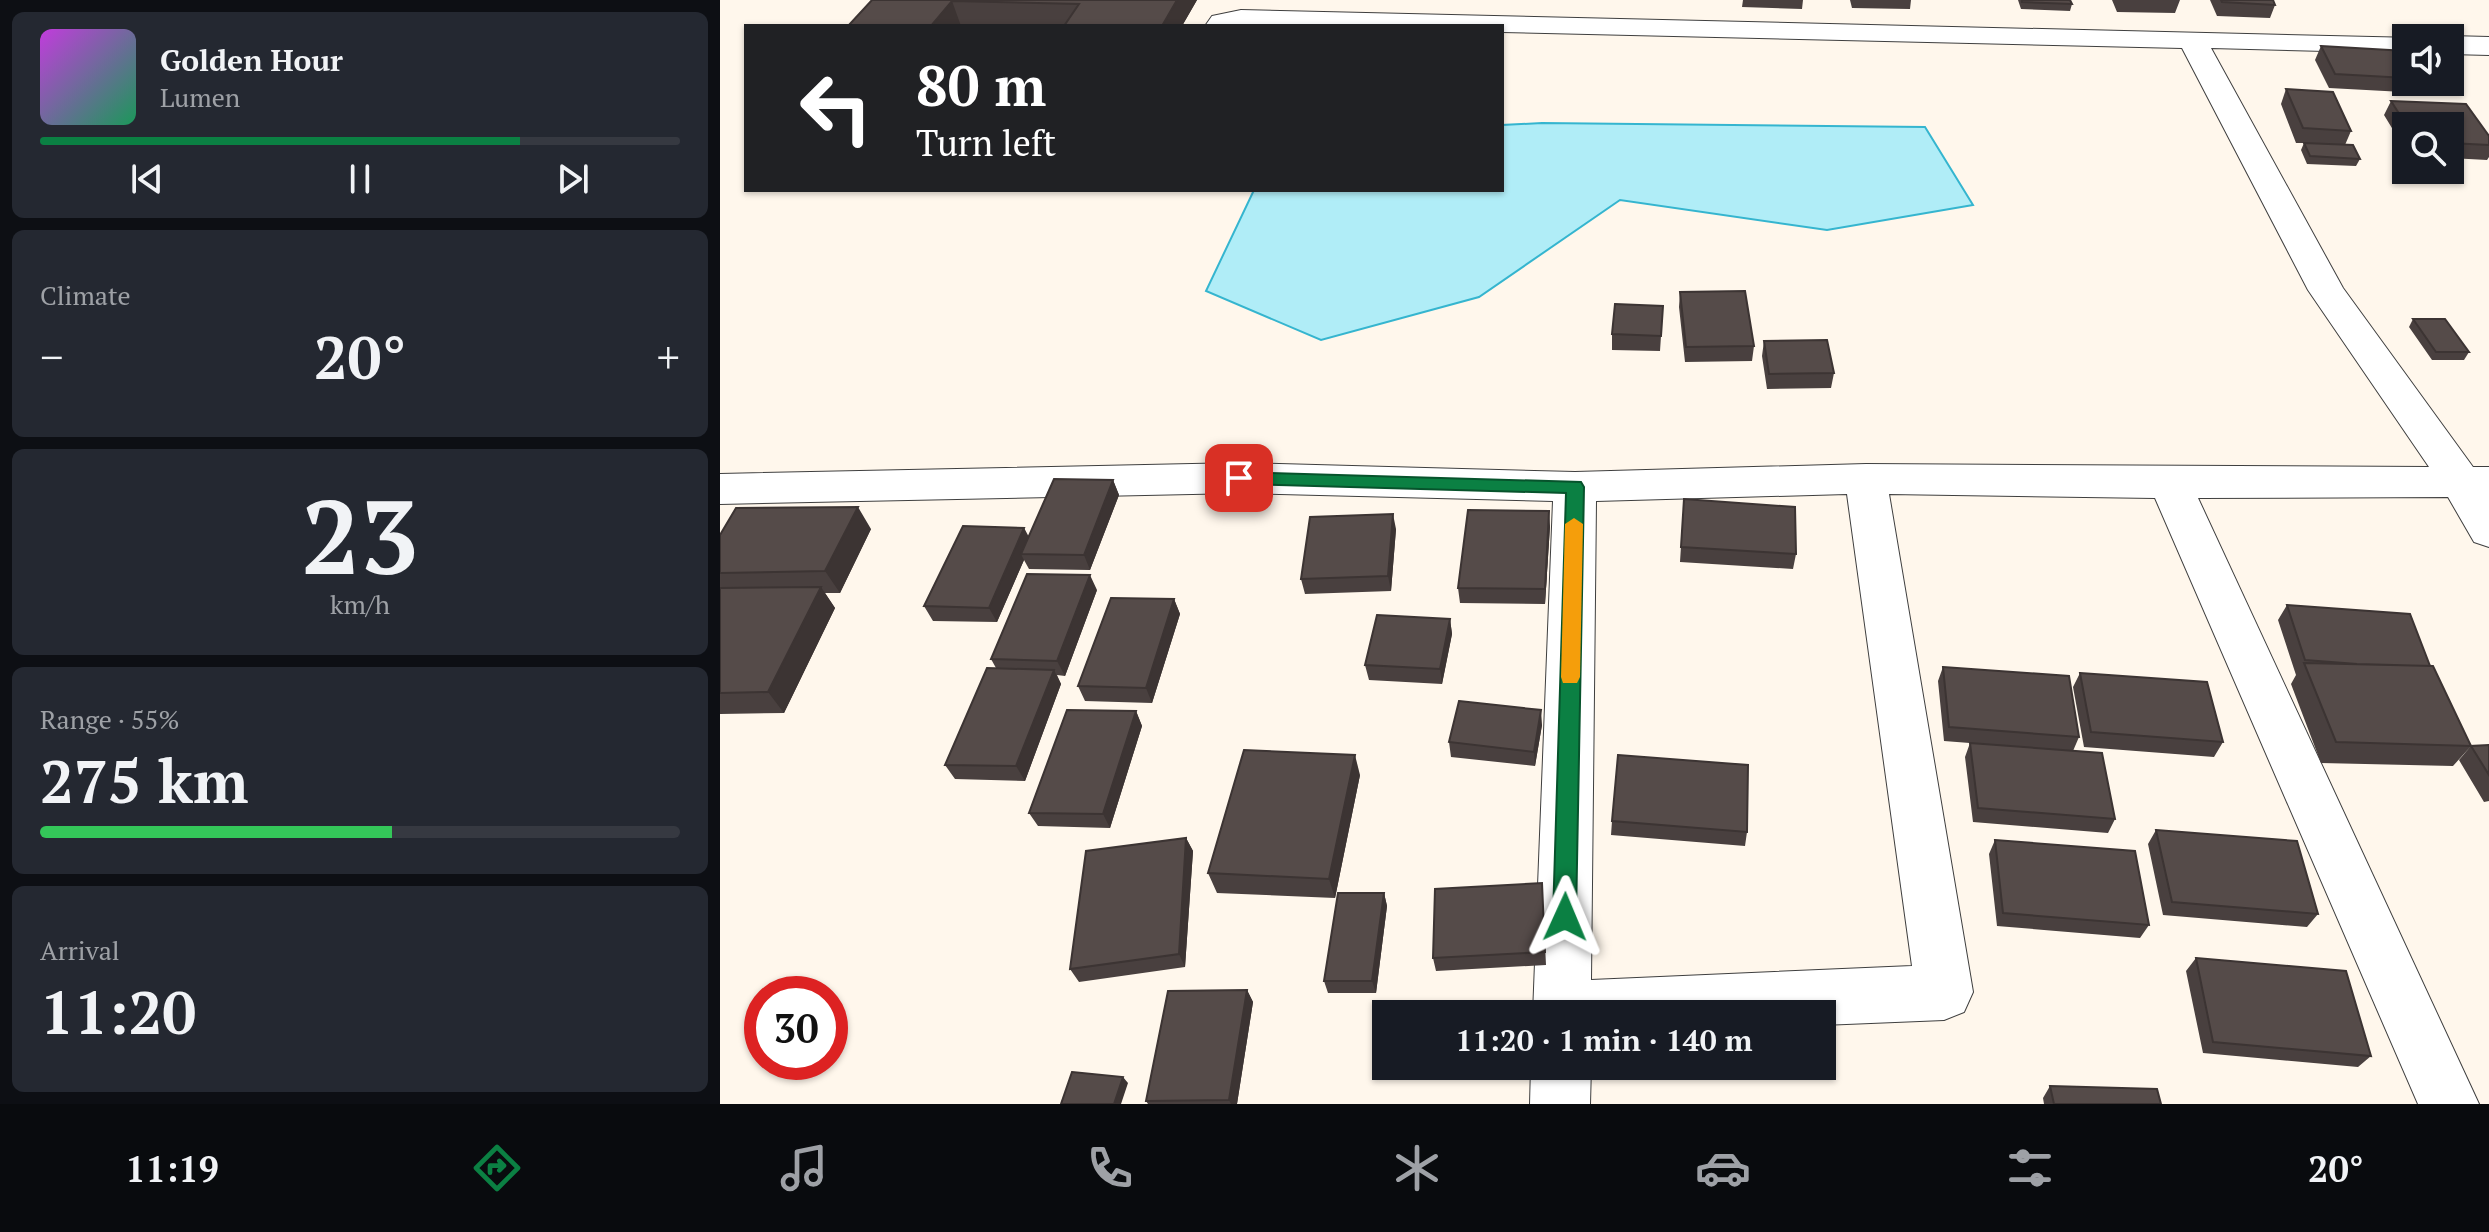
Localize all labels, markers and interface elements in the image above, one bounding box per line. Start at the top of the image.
map controls [2392,24,2464,184]
button: sound [2392,24,2464,96]
text: Golden Hour [160,40,343,80]
text: 80 m [916,48,1046,122]
icon: left [784,56,888,160]
text: Lumen [160,80,240,114]
button: search [2392,112,2464,184]
text: Turn left [916,119,1056,166]
icon: previous [125,157,169,201]
icon: pause [338,157,382,201]
icon: next [551,157,595,201]
text: Climate [40,278,131,312]
text: 20° [314,317,406,396]
text: − [40,327,63,386]
text: + [657,327,680,386]
pin [1205,444,1273,512]
icon: arrive [1217,456,1261,500]
text: 23 [301,466,419,604]
text: km/h [330,587,390,621]
text: Range · 55% [40,702,179,736]
text: 275 km [40,741,248,820]
position arrow [1523,875,1607,959]
text: Arrival [40,933,120,967]
text: 11:20 [40,972,196,1051]
speed limit sign: 30 [744,976,848,1080]
text: 11:20 · 1 min · 140 m [1456,1020,1752,1060]
icon: directions [469,1140,525,1196]
icon: music [776,1140,832,1196]
icon: phone [1082,1140,1138,1196]
icon: climate [1389,1140,1445,1196]
icon: car [1695,1140,1751,1196]
icon: filters [2002,1140,2058,1196]
text: 11:19 [125,1145,219,1192]
text: 20° [2308,1145,2364,1192]

